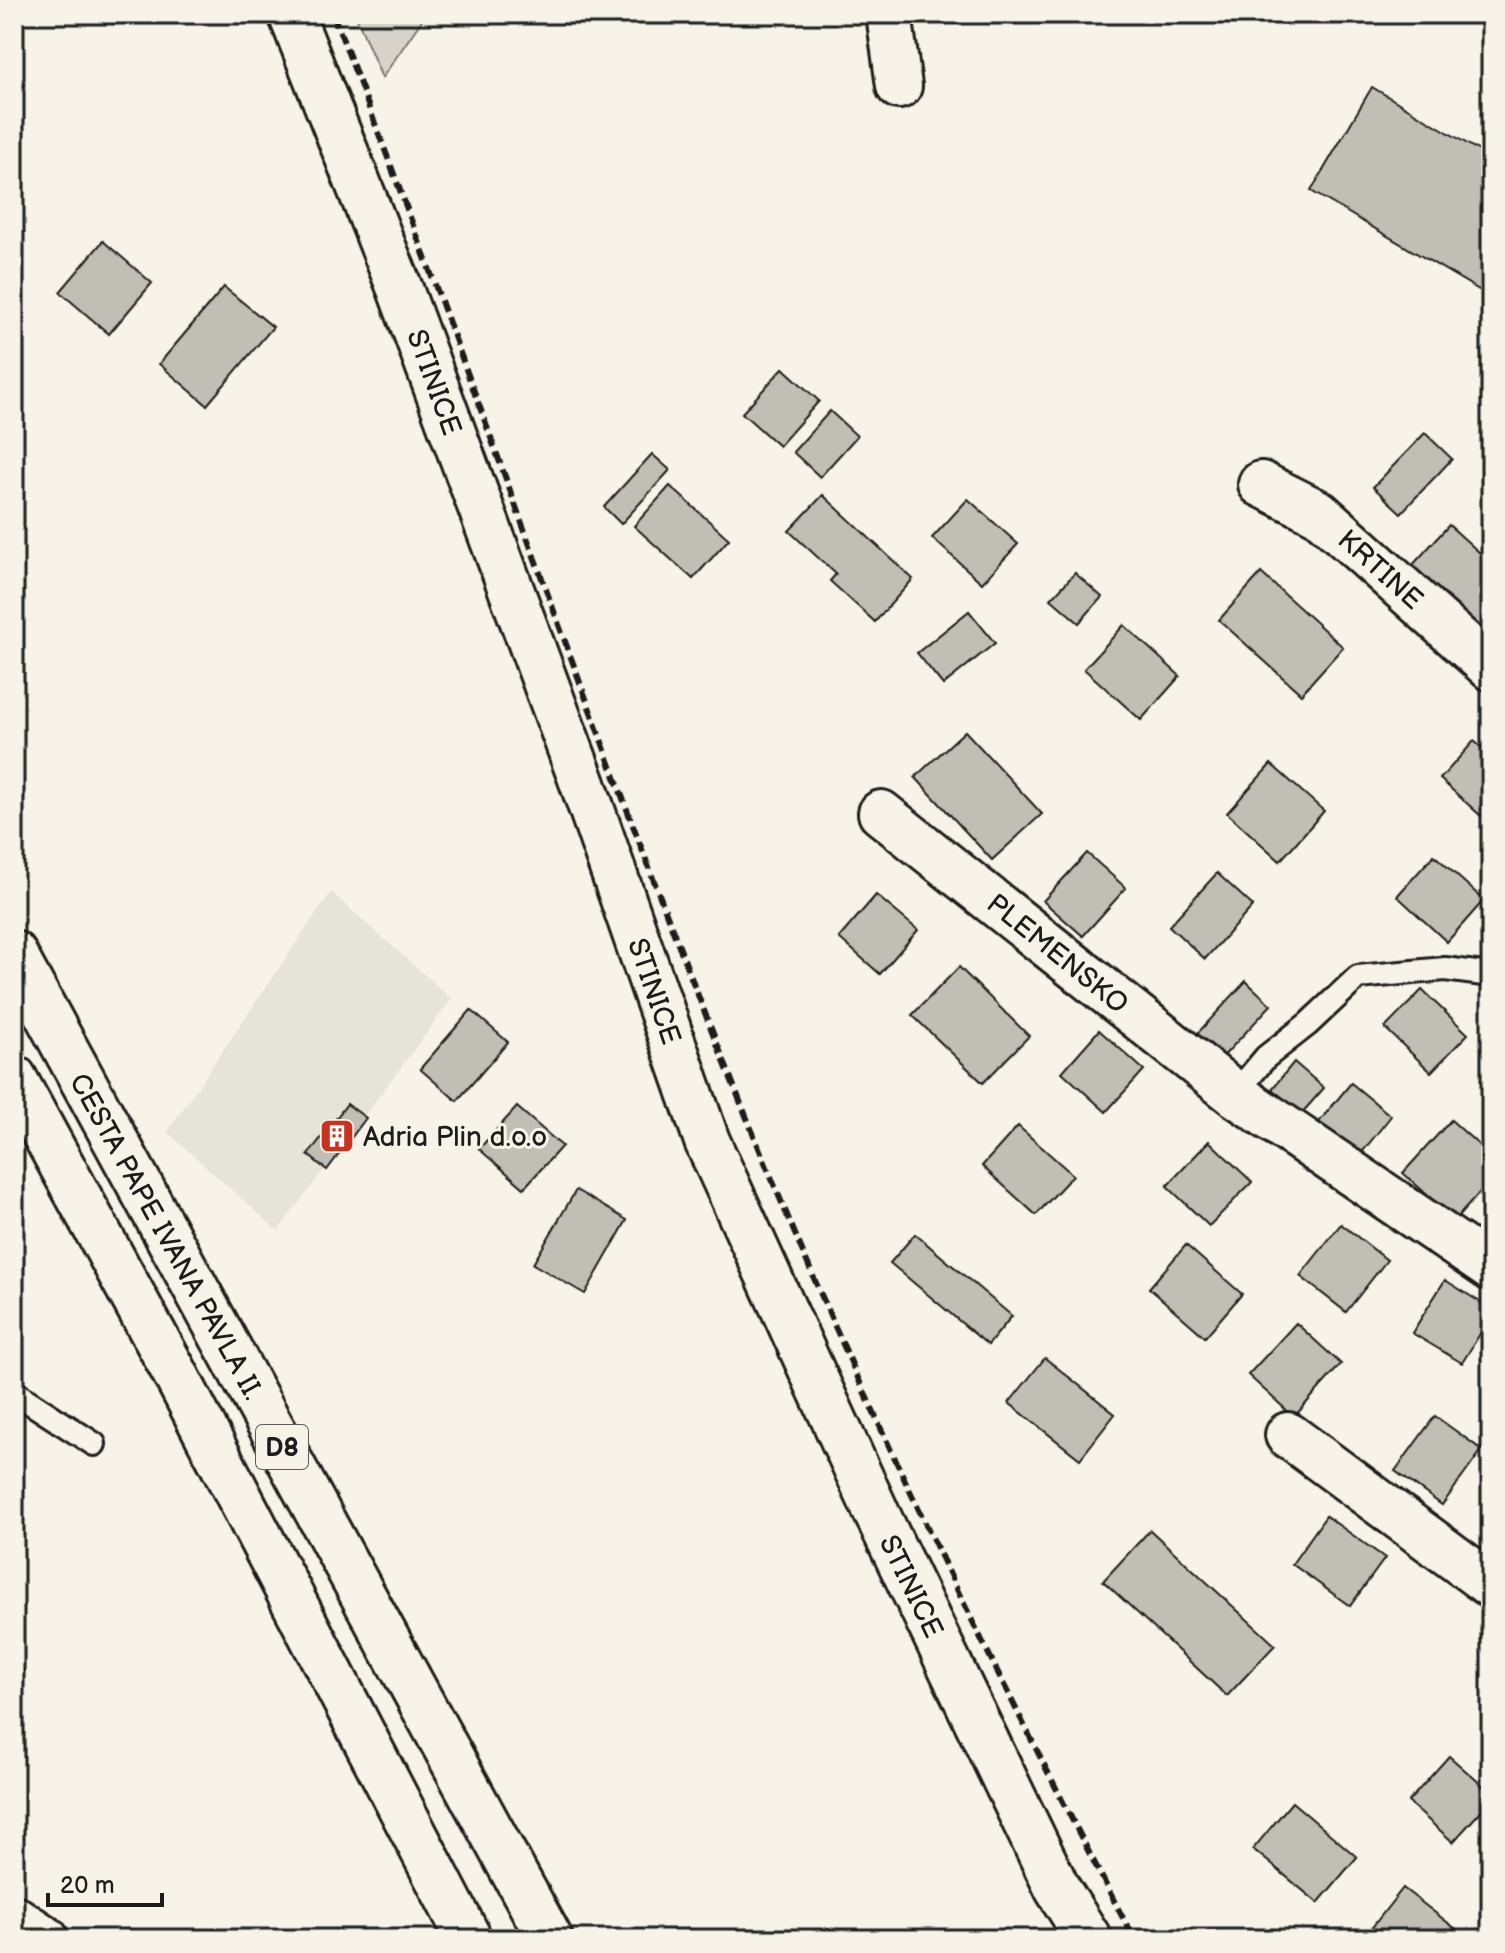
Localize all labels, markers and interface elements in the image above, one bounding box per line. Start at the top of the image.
street label: STINICE [399,325,468,440]
street label: KRTINE [1331,523,1429,617]
street label: PLEMENSKO [980,887,1134,1021]
street label: STINICE [620,934,687,1049]
street label: CESTA PAPE IVANA PAVLA II. [62,1068,269,1406]
building icon: Adria Plin d.o.o [318,1117,356,1155]
place label: Adria Plin d.o.o [363,1121,547,1154]
road number: D8 [256,1425,308,1469]
street label: STINICE [872,1530,950,1643]
scale bar [48,1857,162,1907]
text: 20 m [60,1871,115,1900]

